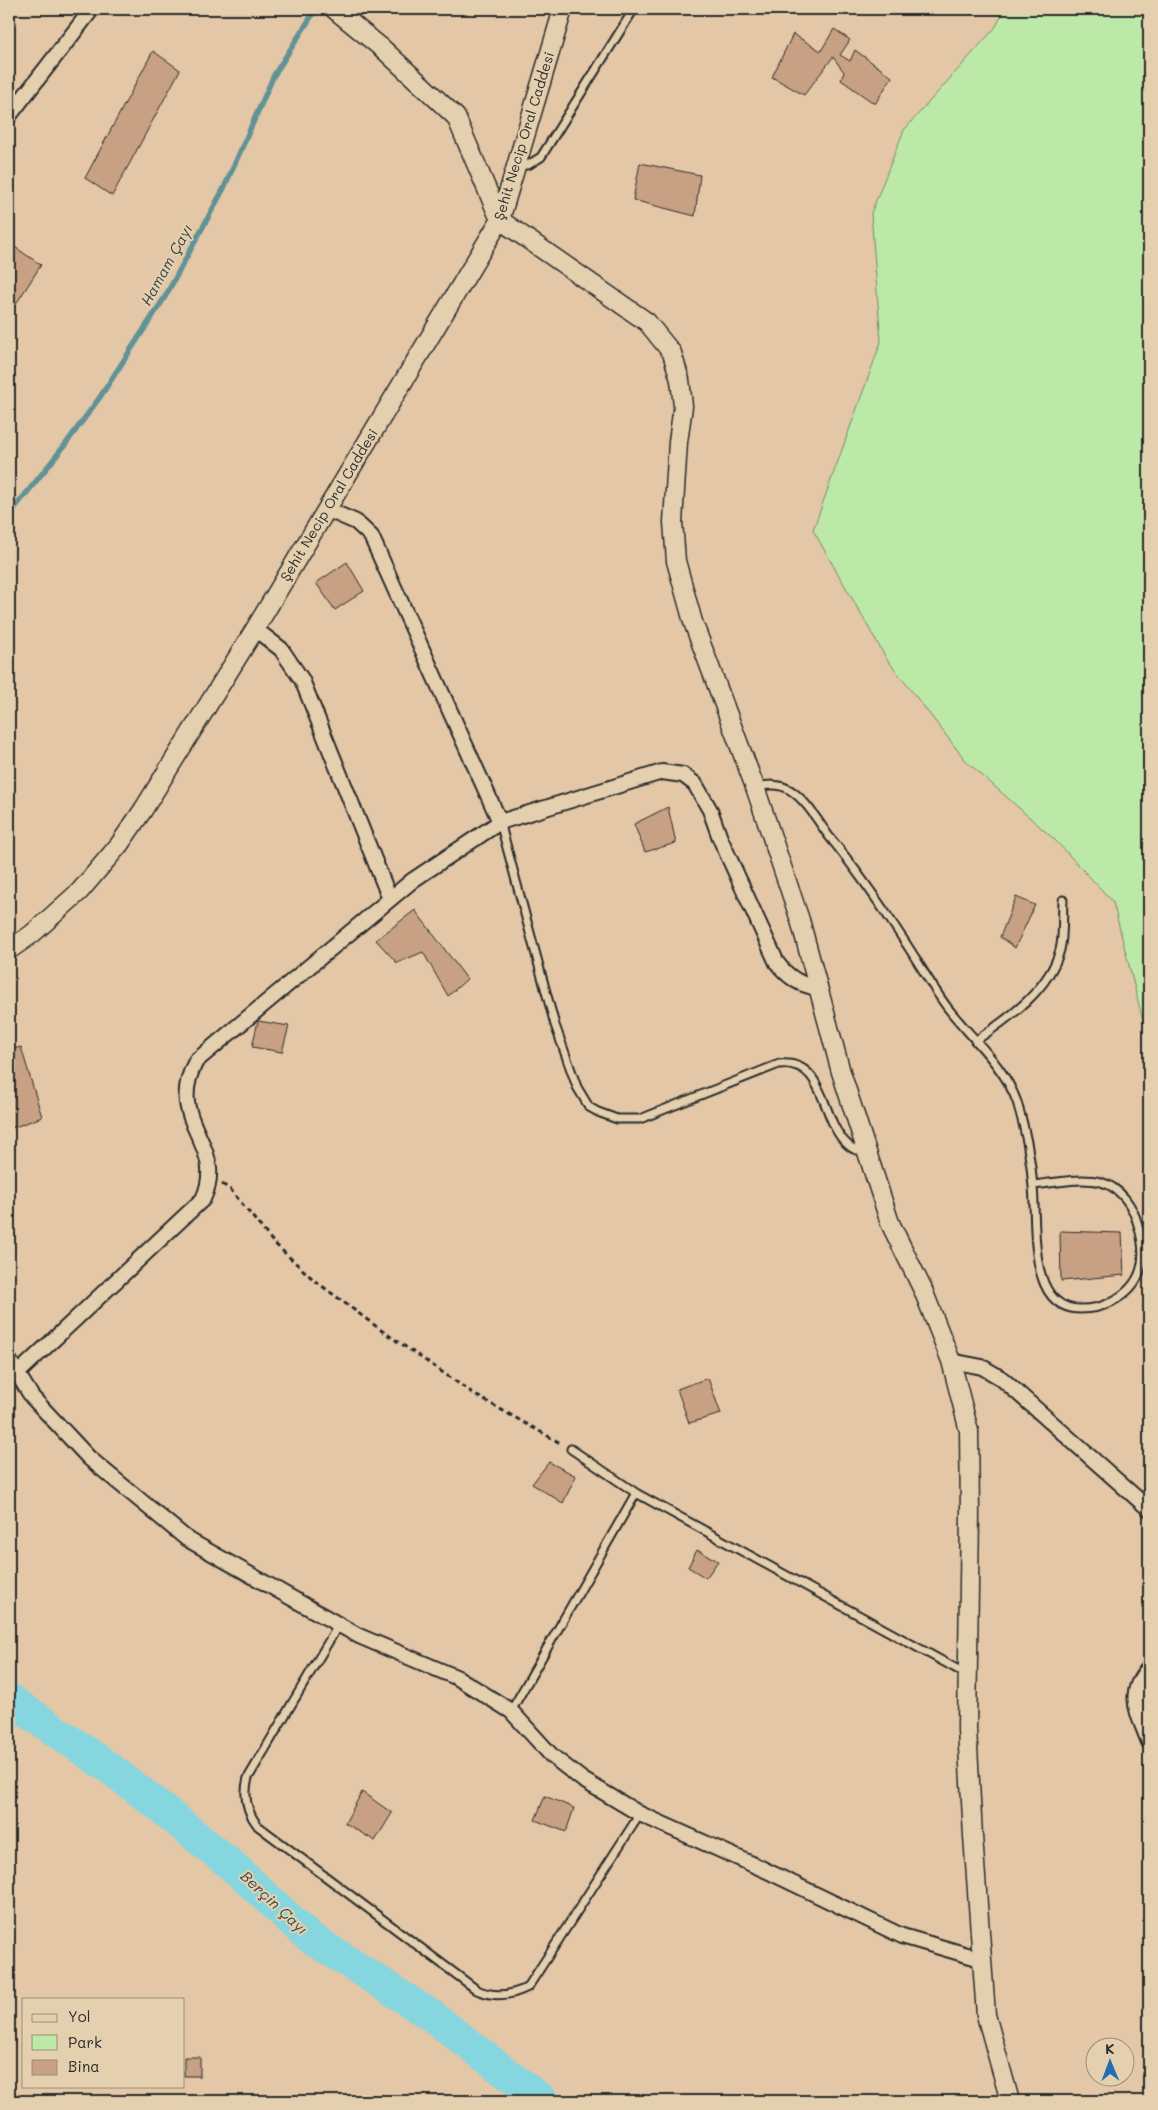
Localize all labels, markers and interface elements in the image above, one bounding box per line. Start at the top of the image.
street label: Şehit Necip Oral Caddesi [489,49,558,222]
water label: Hamam Çayı [135,220,197,309]
street label: Şehit Necip Oral Caddesi [275,425,382,585]
water label: Berçin Çayı [237,1866,313,1939]
legend [22,1998,185,2088]
text: Yol [68,2006,91,2026]
text: Park [68,2032,102,2052]
north arrow [1086,2038,1136,2088]
text: K [1105,2039,1115,2058]
text: Bina [68,2056,100,2076]

